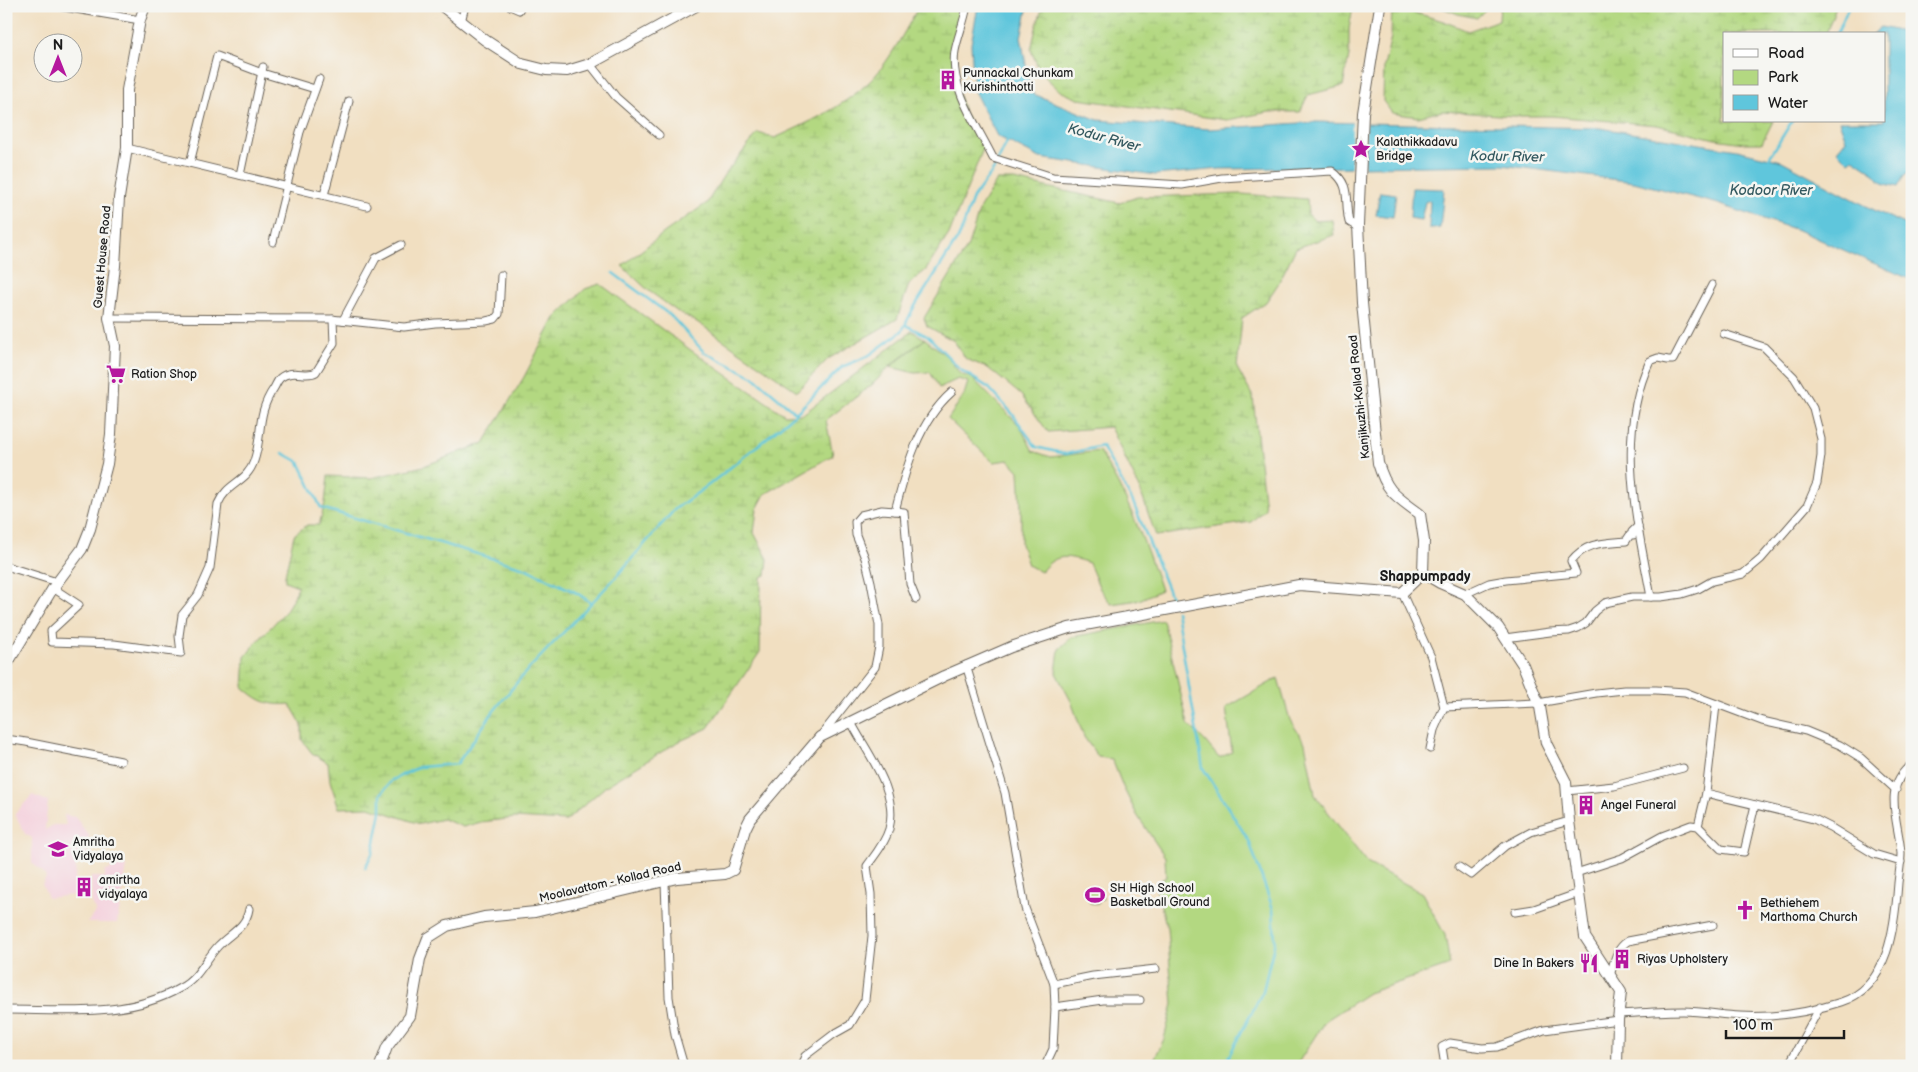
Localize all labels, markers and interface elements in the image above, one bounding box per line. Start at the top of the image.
north arrow [32,32,82,82]
legend [1723,32,1886,122]
text: N [53,37,63,54]
text: Road [1768,44,1804,63]
place label: Punnackal Chunkam Kurishinthotti [963,66,1073,95]
text: Park [1768,68,1799,87]
building icon: Punnackal Chunkam Kurishinthotti [937,69,959,91]
text: Water [1768,94,1808,113]
water label: Kodur River [1066,120,1143,156]
place label: Kalathikkadavu Bridge [1376,135,1457,164]
place icon: Kalathikkadavu Bridge [1350,138,1372,160]
water label: Kodur River [1470,147,1545,166]
water label: Kodoor River [1730,182,1813,199]
street label: Guest House Road [91,205,114,309]
street label: Kanjikuzhi-Kollad Road [1346,334,1373,460]
supermarket icon: Ration Shop [105,363,127,385]
place label: Ration Shop [131,367,197,382]
district label: Shappumpady [1380,568,1471,585]
building icon: Angel Funeral [1575,794,1597,816]
place label: Angel Funeral [1601,798,1676,813]
place label: Amritha Vidyalaya [73,835,123,864]
school or university icon: Amritha Vidyalaya [47,838,69,860]
street label: Moolavattom - Kollad Road [538,859,683,906]
place label: amirtha vidyalaya [98,873,148,902]
building icon: amirtha vidyalaya [73,876,95,898]
place label: SH High School Basketball Ground [1110,881,1210,910]
sports icon: SH High School Basketball Ground [1084,884,1106,906]
place label: Bethiehem Marthoma Church [1760,896,1858,925]
church icon: Bethiehem Marthoma Church [1734,899,1756,921]
building icon: Riyas Upholstery [1611,948,1633,970]
restaurant icon: Dine In Bakers [1578,952,1600,974]
place label: Riyas Upholstery [1637,952,1729,967]
place label: Dine In Bakers [1494,956,1574,971]
scale bar [1726,1007,1843,1039]
text: 100 m [1733,1016,1773,1035]

